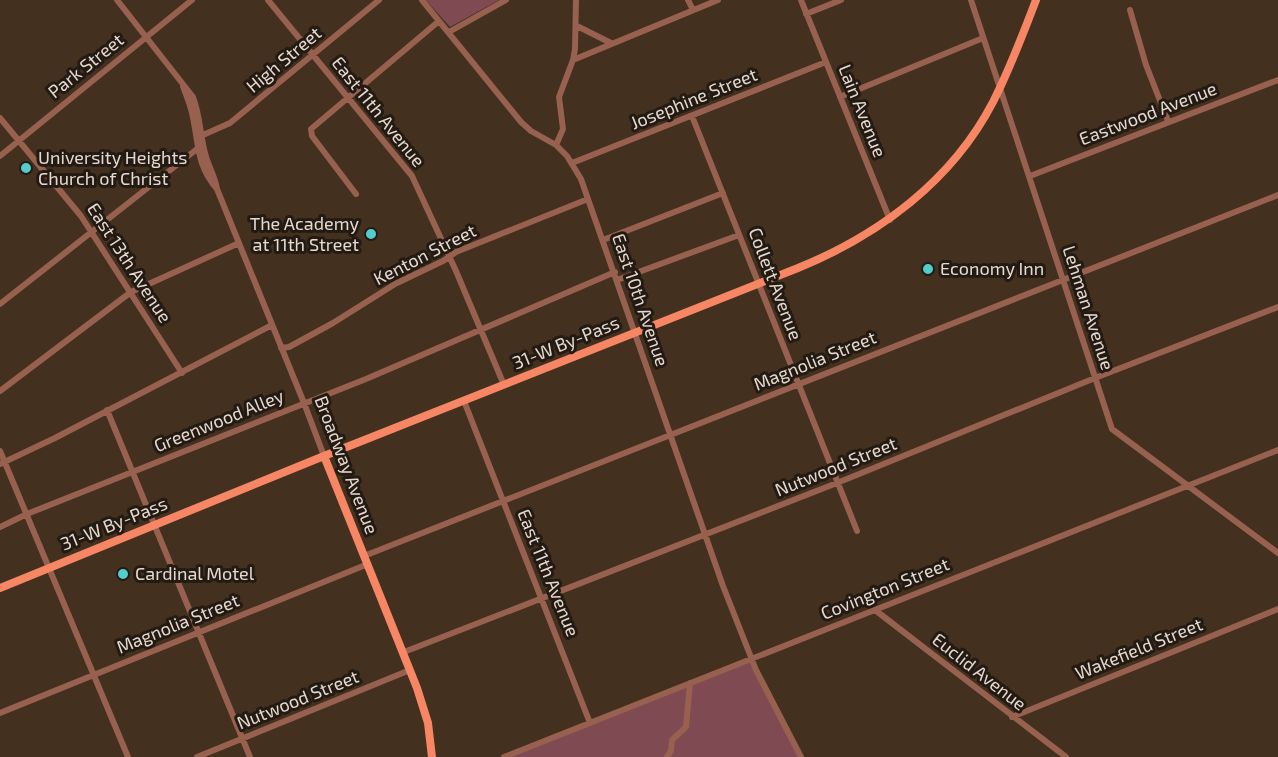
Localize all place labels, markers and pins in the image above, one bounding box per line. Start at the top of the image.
place label: University Heights Church of Christ [38,146,188,189]
marker: University Heights Church of Christ [19,161,33,175]
place label: The Academy at 11th Street [250,212,359,255]
marker: The Academy at 11th Street [364,227,378,241]
place label: Economy Inn [940,257,1044,279]
marker: Economy Inn [921,262,935,276]
place label: Cardinal Motel [135,562,255,584]
marker: Cardinal Motel [116,567,130,581]

